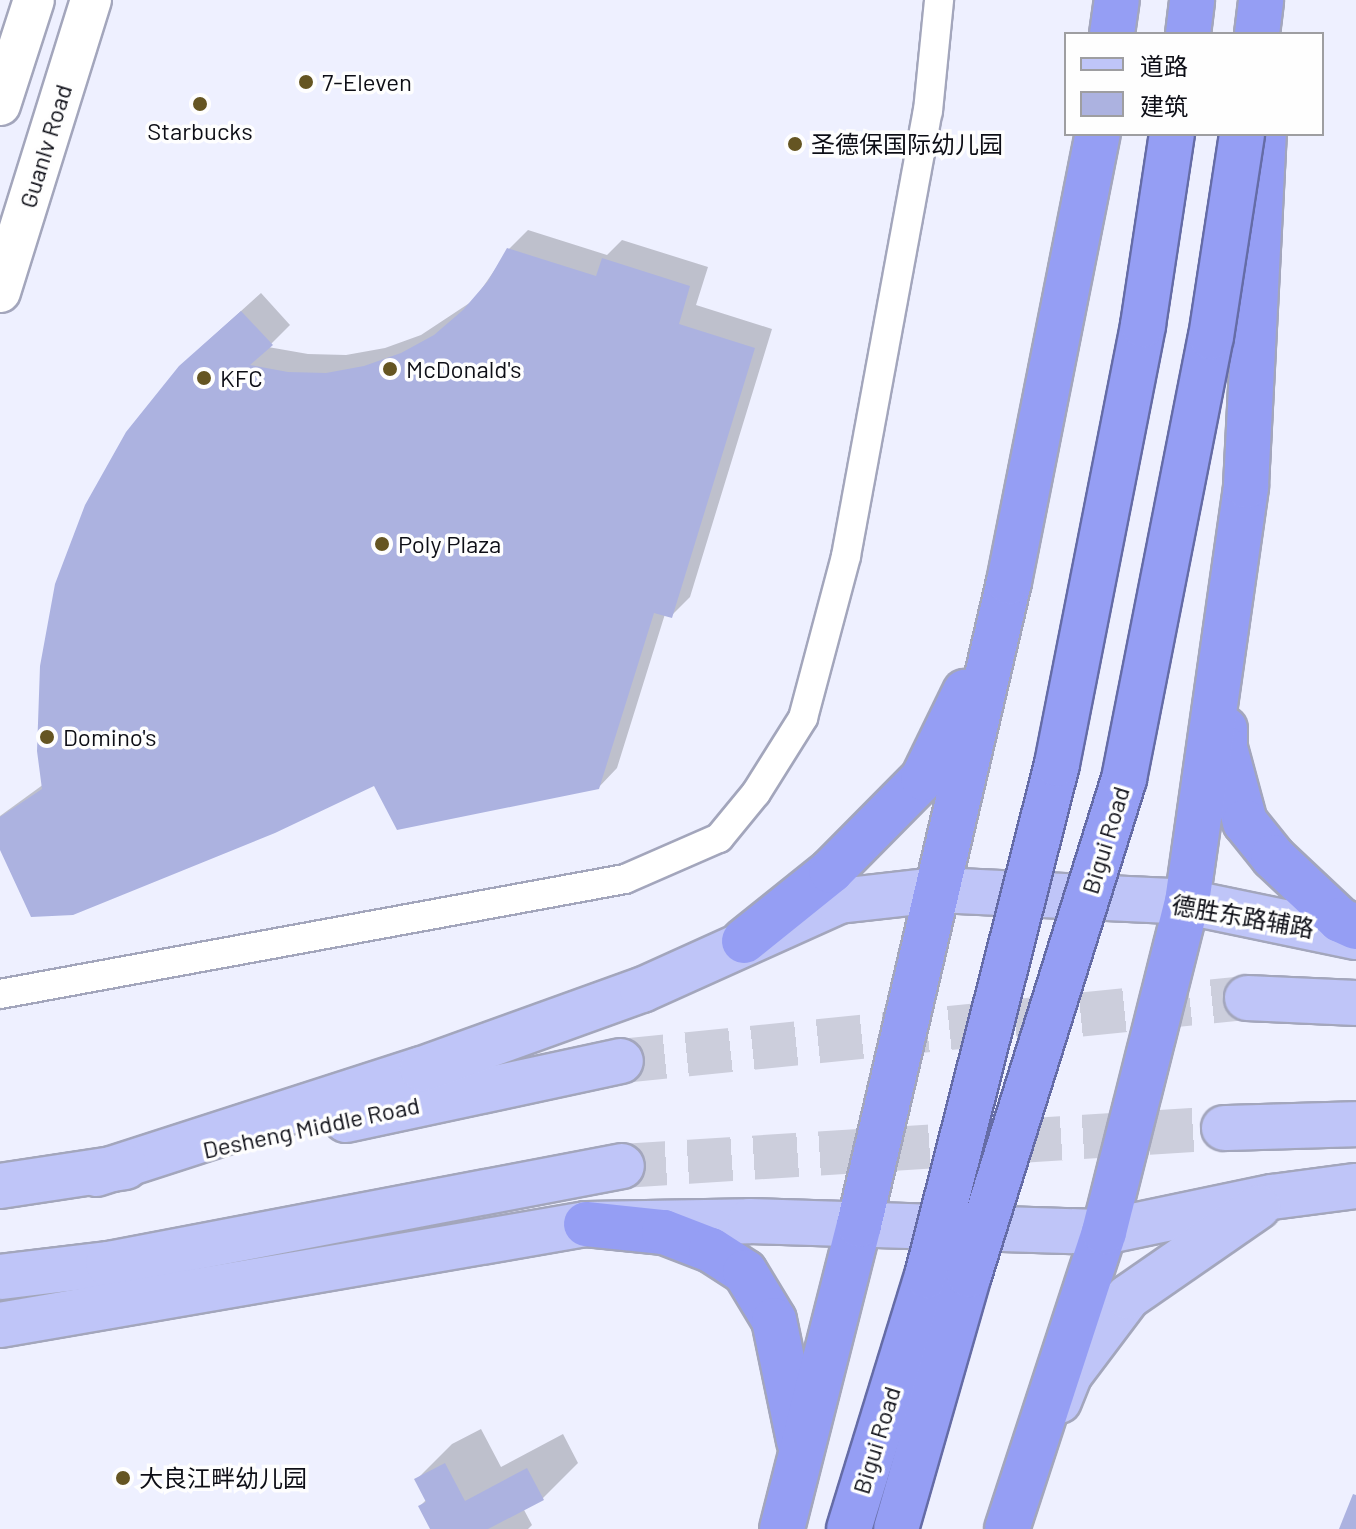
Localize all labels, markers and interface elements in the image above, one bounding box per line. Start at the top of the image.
legend [1064,32,1324,136]
text: 道路 [1140,51,1188,80]
place label: 7-Eleven [322,68,412,96]
marker: 7-Eleven [297,73,315,91]
street label: Guanlv Road [13,81,77,211]
text: 建筑 [1140,91,1188,120]
marker: Starbucks [191,95,209,113]
place label: Starbucks [147,117,253,145]
place label: 圣德保国际幼儿园 [811,130,1003,158]
marker: 圣德保国际幼儿园 [786,135,804,153]
place label: McDonald's [406,355,521,383]
marker: McDonald's [381,360,399,378]
place label: KFC [220,364,263,392]
marker: KFC [195,369,213,387]
place label: Poly Plaza [398,530,501,558]
marker: Poly Plaza [373,535,391,553]
place label: Domino's [63,723,157,751]
marker: Domino's [38,728,56,746]
street label: Bigui Road [1075,783,1135,897]
street label: 德胜东路辅路 [1170,889,1316,943]
street label: Desheng Middle Road [200,1090,422,1164]
street label: Bigui Road [846,1383,906,1497]
place label: 大良江畔幼儿园 [139,1464,307,1492]
marker: 大良江畔幼儿园 [114,1469,132,1487]

